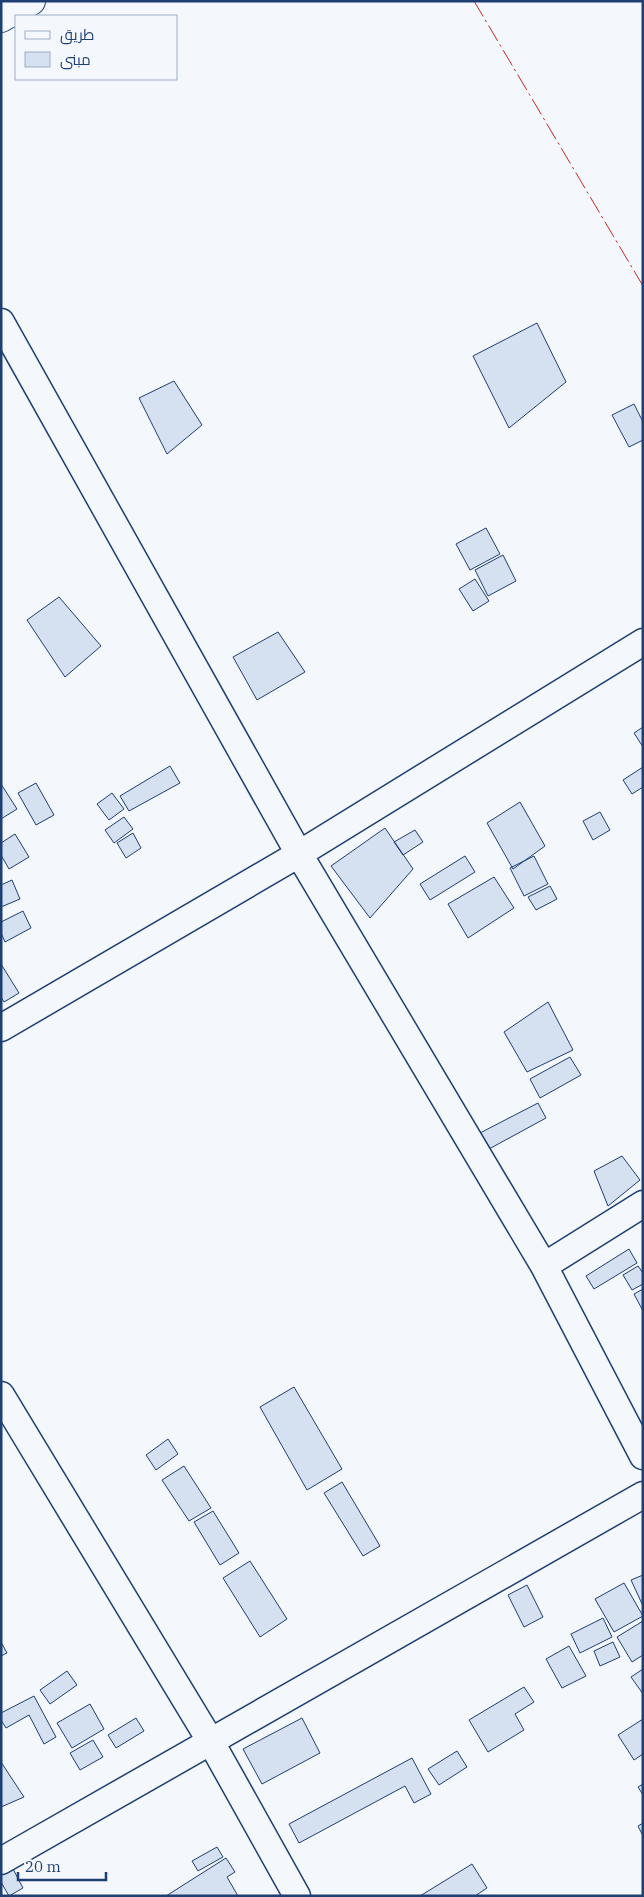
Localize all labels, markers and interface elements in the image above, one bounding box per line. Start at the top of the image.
legend [15,15,178,80]
text: طريق [60,25,94,45]
text: مبنى [60,50,91,70]
scale bar [18,1850,105,1882]
text: 20 m [25,1857,61,1876]

